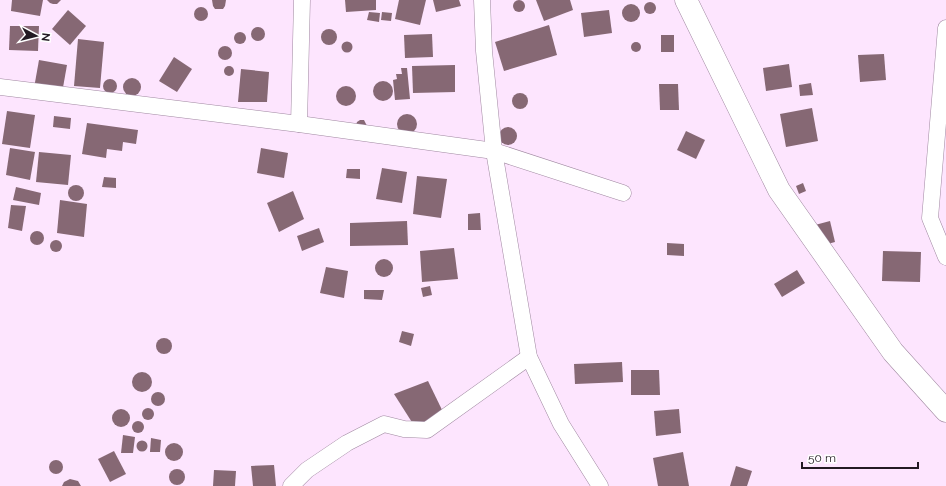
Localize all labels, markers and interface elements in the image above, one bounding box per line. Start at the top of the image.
north arrow [16,16,56,56]
text: N [38,32,52,42]
scale bar [802,444,918,470]
text: 50 m [808,451,836,465]

